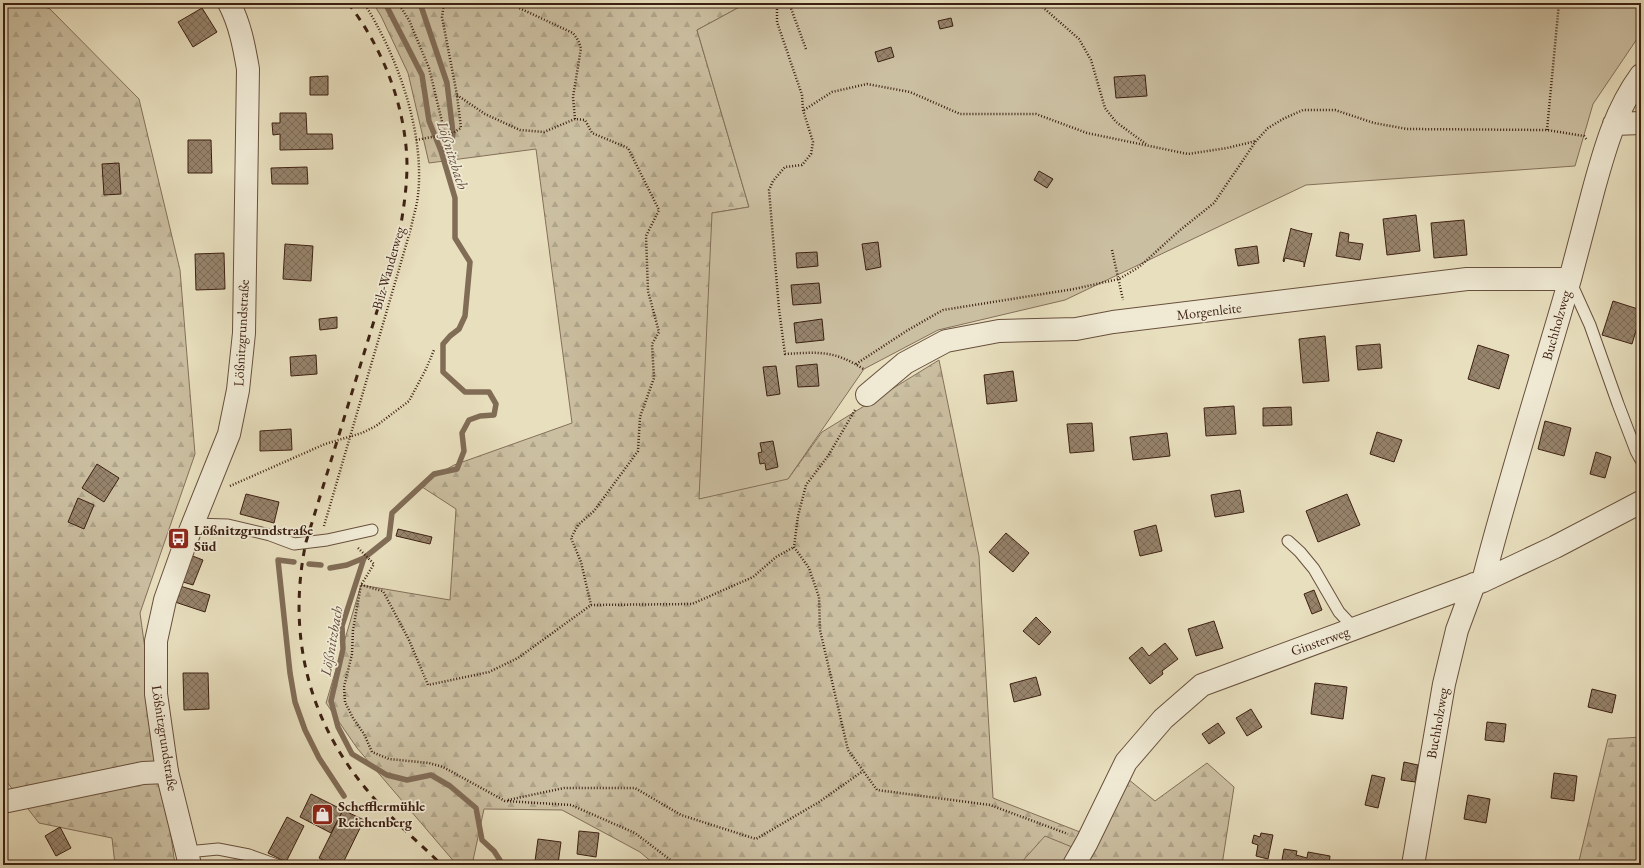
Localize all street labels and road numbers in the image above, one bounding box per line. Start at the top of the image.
street label: Bilz-Wanderweg [368,224,409,312]
street label: Lößnitzgrundstraße [229,279,253,387]
street label: Buchholzweg [1537,287,1575,362]
street label: Morgenleite [1176,298,1243,324]
street label: Ginsterweg [1288,622,1353,660]
street label: Lößnitzgrundstraße [148,684,182,793]
street label: Buchholzweg [1422,685,1452,760]

